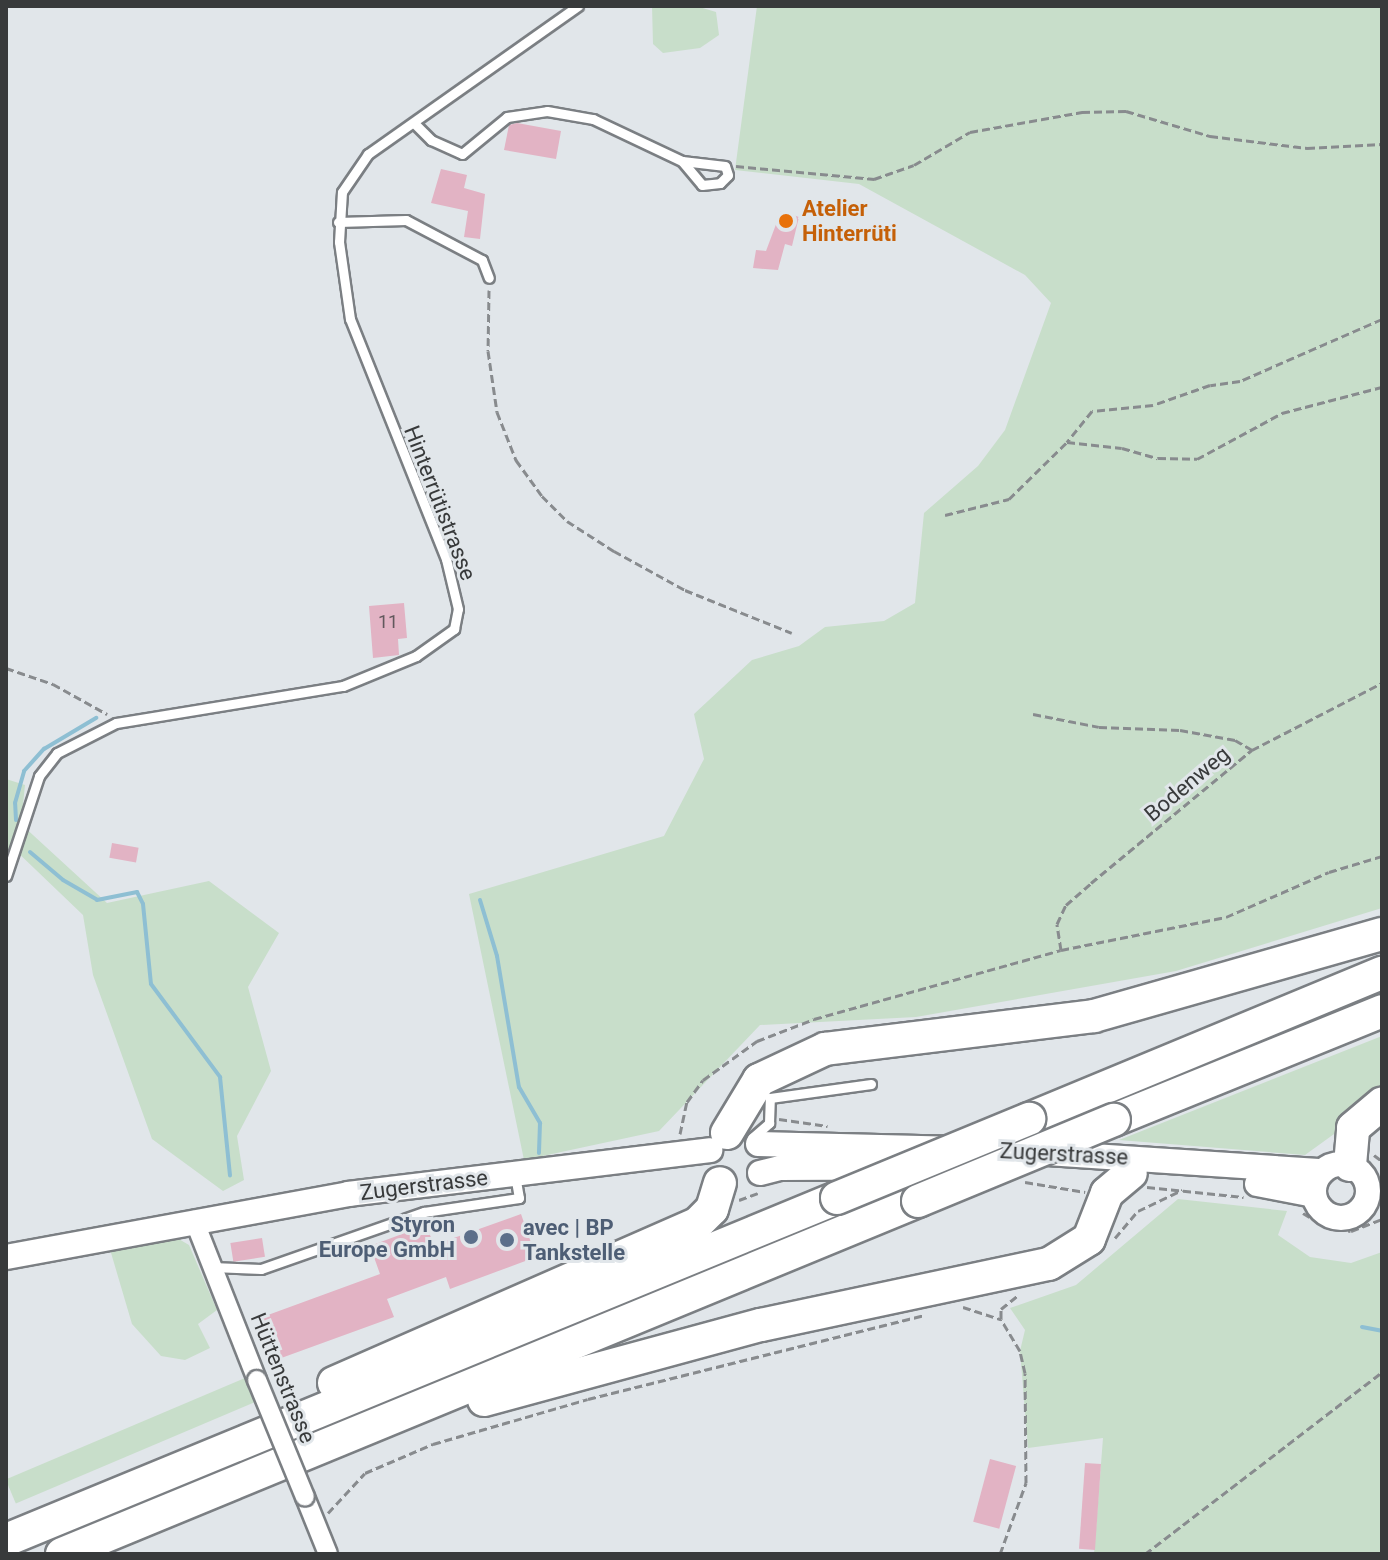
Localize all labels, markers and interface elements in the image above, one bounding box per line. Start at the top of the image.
place label: Atelier Hinterrüti [802,195,897,246]
marker: Atelier Hinterrüti [777,212,795,230]
street label: Hinterrütistrasse [398,422,482,584]
house number: 11 [378,611,398,633]
street label: Bodenweg [1139,741,1235,827]
street label: Zugerstrasse [999,1137,1129,1171]
street label: Zugerstrasse [359,1164,489,1206]
place label: Styron Europe GmbH [319,1211,455,1262]
place label: avec | BP Tankstelle [523,1214,625,1266]
marker: Styron Europe GmbH [462,1228,480,1246]
marker: avec | BP Tankstelle [498,1231,516,1249]
street label: Hüttenstrasse [245,1309,321,1447]

